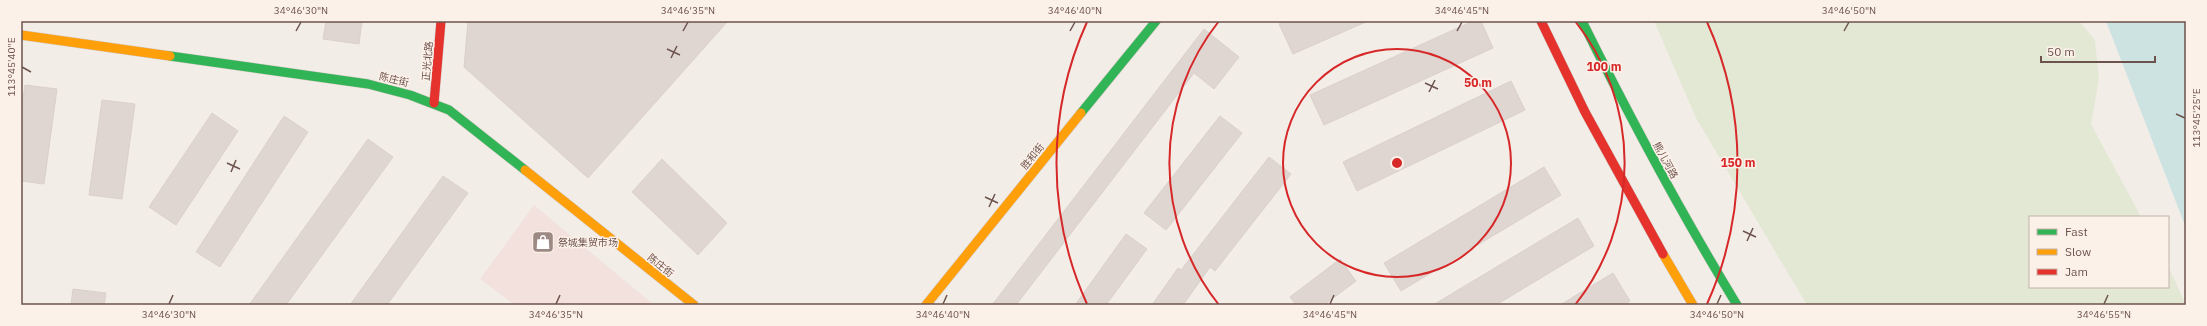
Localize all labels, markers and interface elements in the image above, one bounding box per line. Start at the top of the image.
text: 34°46'30"N [274,4,328,17]
text: 34°46'35"N [661,4,715,17]
text: 34°46'40"N [1048,4,1102,17]
text: 34°46'45"N [1435,4,1489,17]
text: 34°46'50"N [1822,4,1876,17]
text: 113°45'40"E [5,37,18,97]
scale bar [2041,38,2155,64]
street label: 正光北路 [419,41,436,82]
text: 50 m [2047,44,2075,59]
text: 100 m [1586,59,1622,74]
street label: 陈庄街 [378,70,410,89]
text: 50 m [1464,75,1492,90]
text: 113°45'25"E [2190,88,2203,148]
street label: 熊儿河路 [1650,140,1681,181]
street label: 胜和街 [1018,141,1047,172]
text: 150 m [1720,155,1756,170]
centre of rings [1390,156,1404,170]
legend [2029,216,2169,288]
text: Fast [2065,224,2088,239]
shop icon: 祭城集贸市场 [530,229,556,255]
place label: 祭城集贸市场 [558,236,618,249]
text: Slow [2065,244,2091,259]
street label: 陈庄街 [645,251,676,280]
text: Jam [2065,264,2088,279]
text: 34°46'30"N [142,308,196,321]
text: 34°46'35"N [529,308,583,321]
text: 34°46'40"N [916,308,970,321]
text: 34°46'45"N [1303,308,1357,321]
text: 34°46'50"N [1690,308,1744,321]
text: 34°46'55"N [2077,308,2131,321]

